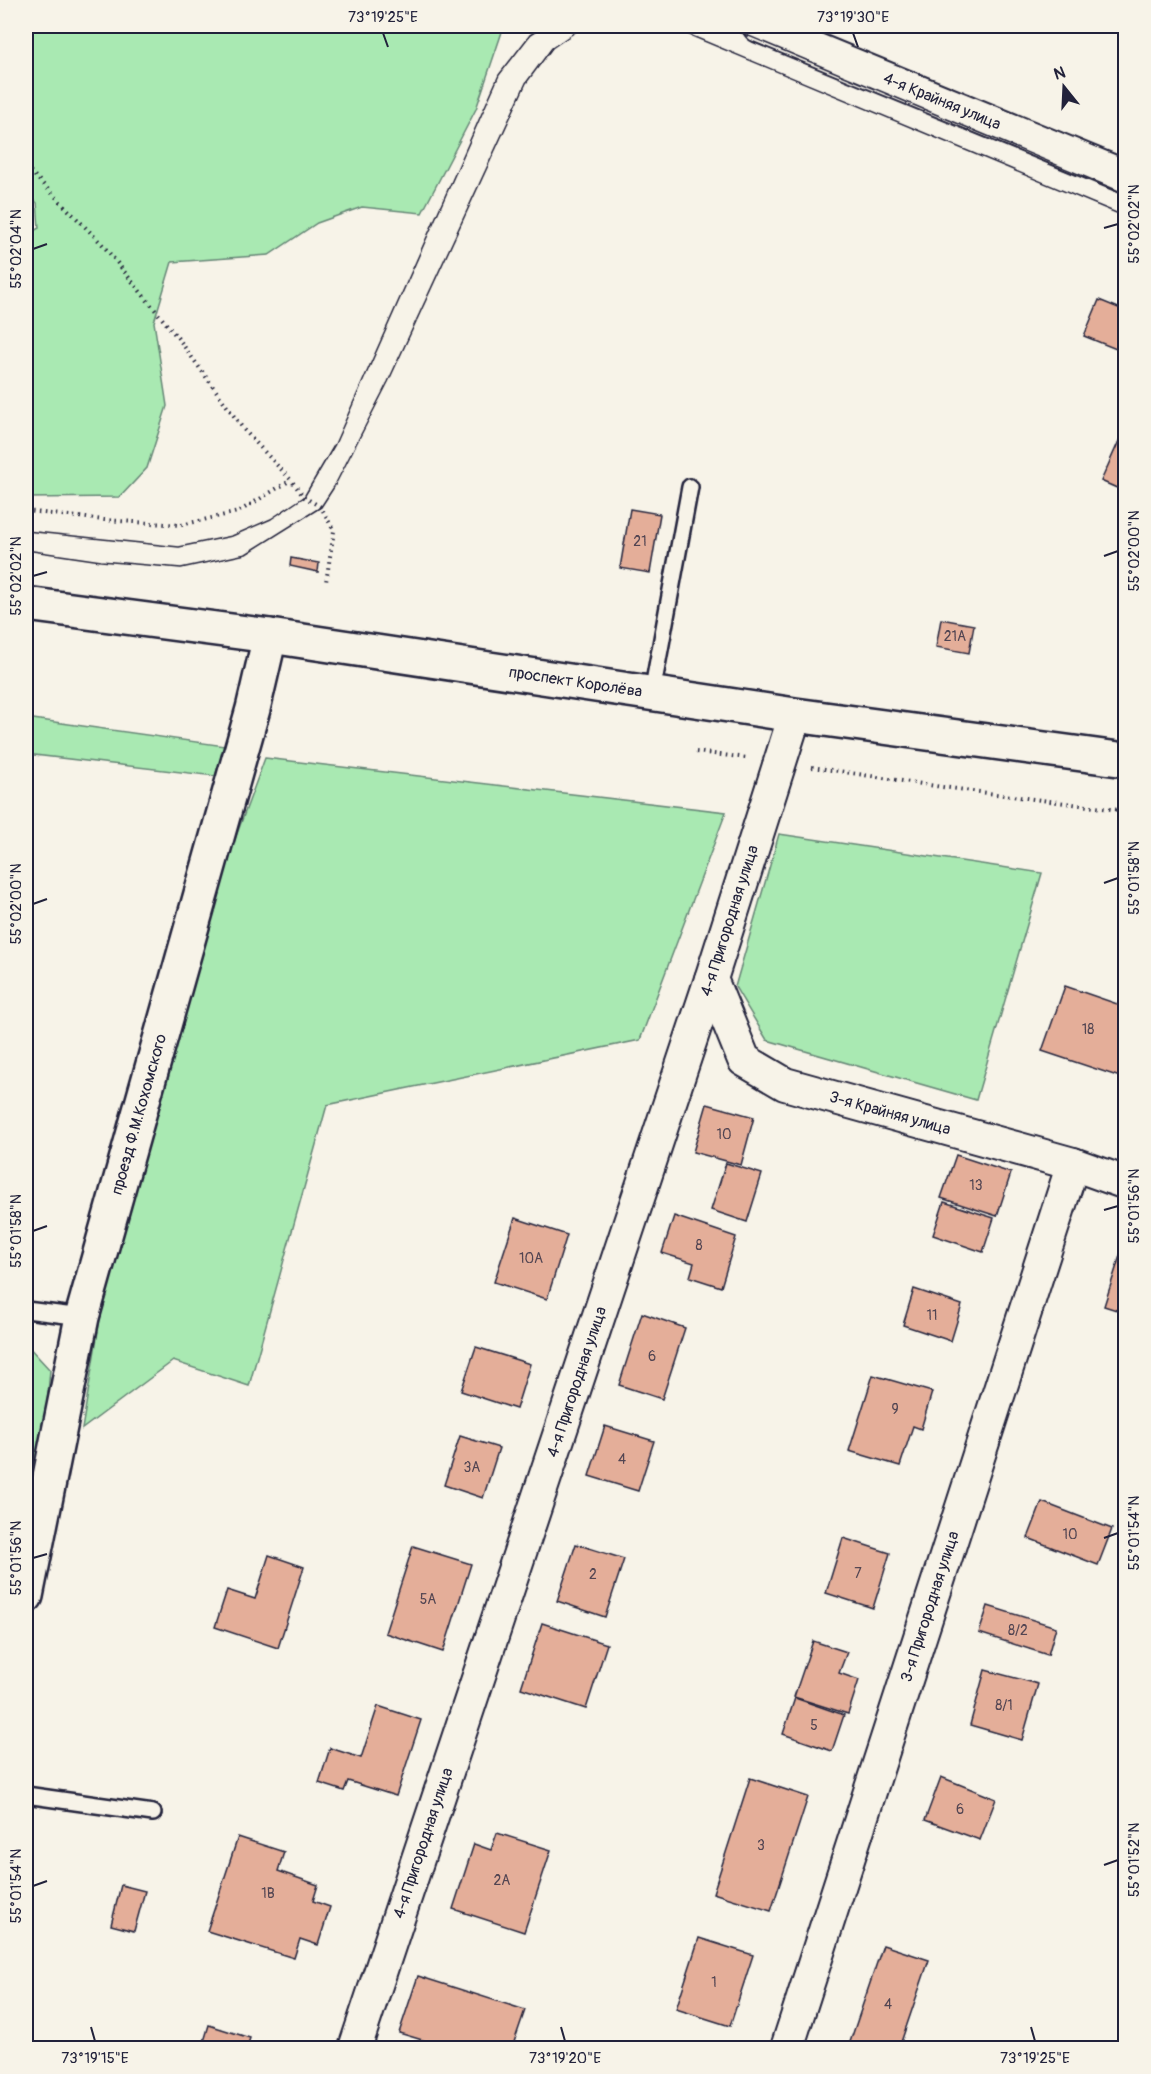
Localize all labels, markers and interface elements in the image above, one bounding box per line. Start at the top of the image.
text: 73°19'25"E [348,8,418,27]
text: 73°19'30"E [817,8,889,27]
north arrow [1034,57,1094,117]
text: N [1051,62,1068,85]
street label: 4-я Крайняя улица [880,68,1004,134]
text: 55°02'02"N [1125,184,1144,264]
text: 55°02'04"N [7,209,26,289]
text: 55°02'00"N [1125,510,1144,592]
house number: 21 [633,533,647,550]
text: 55°02'02"N [7,536,26,616]
house number: 21А [944,628,966,645]
street label: проспект Королёва [507,662,644,702]
text: 55°01'58"N [1125,841,1144,915]
street label: 4-я Пригородная улица [696,842,763,999]
text: 55°02'00"N [7,863,26,945]
house number: 18 [1082,1021,1094,1038]
street label: проезд Ф.М.Кохомского [107,1031,171,1197]
street label: 3-я Крайняя улица [827,1087,953,1140]
house number: 10 [716,1126,732,1143]
text: 55°01'56"N [1125,1168,1144,1244]
house number: 13 [969,1177,983,1194]
text: 55°01'58"N [7,1194,26,1268]
house number: 8 [695,1237,703,1254]
house number: 10А [519,1250,543,1267]
street label: 4-я Пригородная улица [542,1304,611,1460]
house number: 11 [927,1307,937,1324]
house number: 6 [648,1348,656,1365]
house number: 9 [891,1401,899,1418]
house number: 4 [618,1451,626,1468]
house number: 3А [464,1459,480,1476]
text: 55°01'54"N [1125,1496,1144,1570]
text: 55°01'56"N [7,1520,26,1596]
house number: 10 [1062,1526,1078,1543]
street label: 3-я Пригородная улица [896,1529,964,1684]
house number: 7 [854,1565,862,1582]
house number: 2 [589,1566,597,1583]
house number: 5А [420,1591,436,1608]
house number: 8/2 [1008,1622,1028,1639]
house number: 8/1 [995,1697,1013,1714]
house number: 5 [810,1717,818,1734]
street label: 4-я Пригородная улица [389,1765,458,1921]
house number: 6 [956,1801,964,1818]
text: 55°01'52"N [1125,1823,1144,1897]
house number: 3 [757,1837,765,1854]
text: 55°01'54"N [7,1849,26,1923]
house number: 2А [494,1872,510,1889]
house number: 1В [261,1885,275,1902]
house number: 1 [711,1974,717,1991]
house number: 4 [884,1996,892,2013]
text: 73°19'15"E [61,2049,129,2068]
text: 73°19'20"E [529,2049,601,2068]
text: 73°19'25"E [1000,2049,1070,2068]

